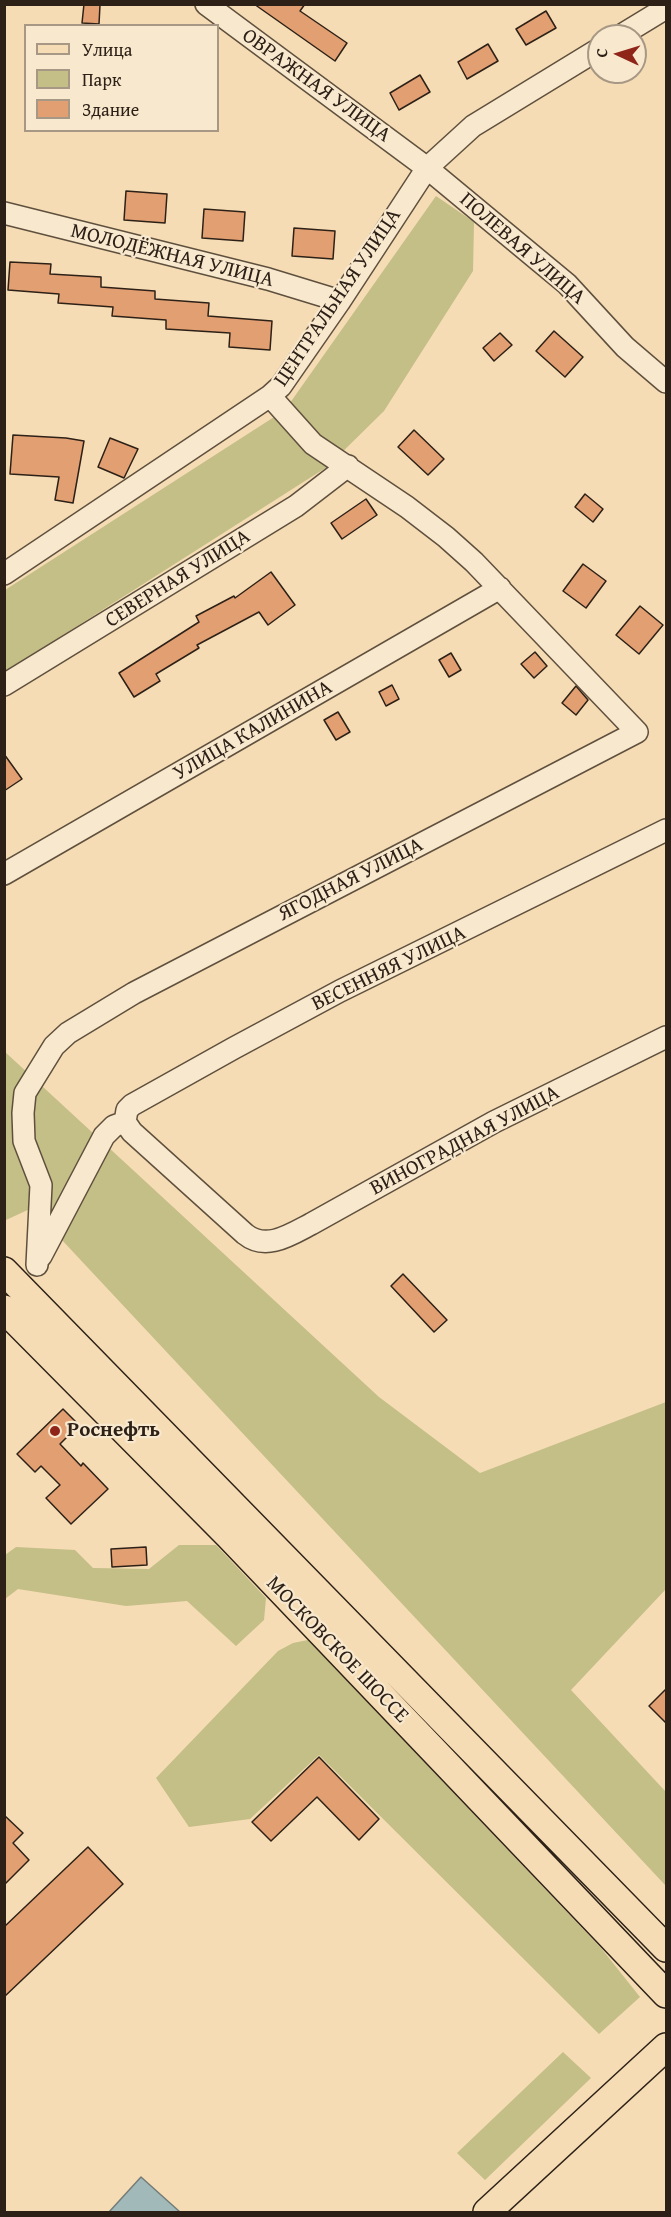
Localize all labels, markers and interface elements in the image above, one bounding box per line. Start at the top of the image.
legend [24,24,219,132]
street label: ОВРАЖНАЯ УЛИЦА [237,24,395,148]
north arrow [587,24,647,84]
text: Улица [82,36,132,63]
text: С [589,48,613,58]
text: Парк [82,66,121,93]
text: Здание [82,96,139,123]
street label: ПОЛЕВАЯ УЛИЦА [454,188,590,310]
street label: ЦЕНТРАЛЬНАЯ УЛИЦА [269,204,407,392]
street label: МОЛОДЁЖНАЯ УЛИЦА [68,219,276,293]
street label: СЕВЕРНАЯ УЛИЦА [101,524,255,634]
street label: УЛИЦА КАЛИНИНА [169,675,337,787]
street label: ЯГОДНАЯ УЛИЦА [275,833,427,927]
street label: ВЕСЕННЯЯ УЛИЦА [308,921,470,1017]
street label: ВИНОГРАДНАЯ УЛИЦА [366,1080,564,1202]
place label: Роснефть [67,1418,160,1444]
marker: Роснефть [48,1424,62,1438]
street label: МОСКОВСКОЕ ШОССЕ [260,1571,414,1729]

